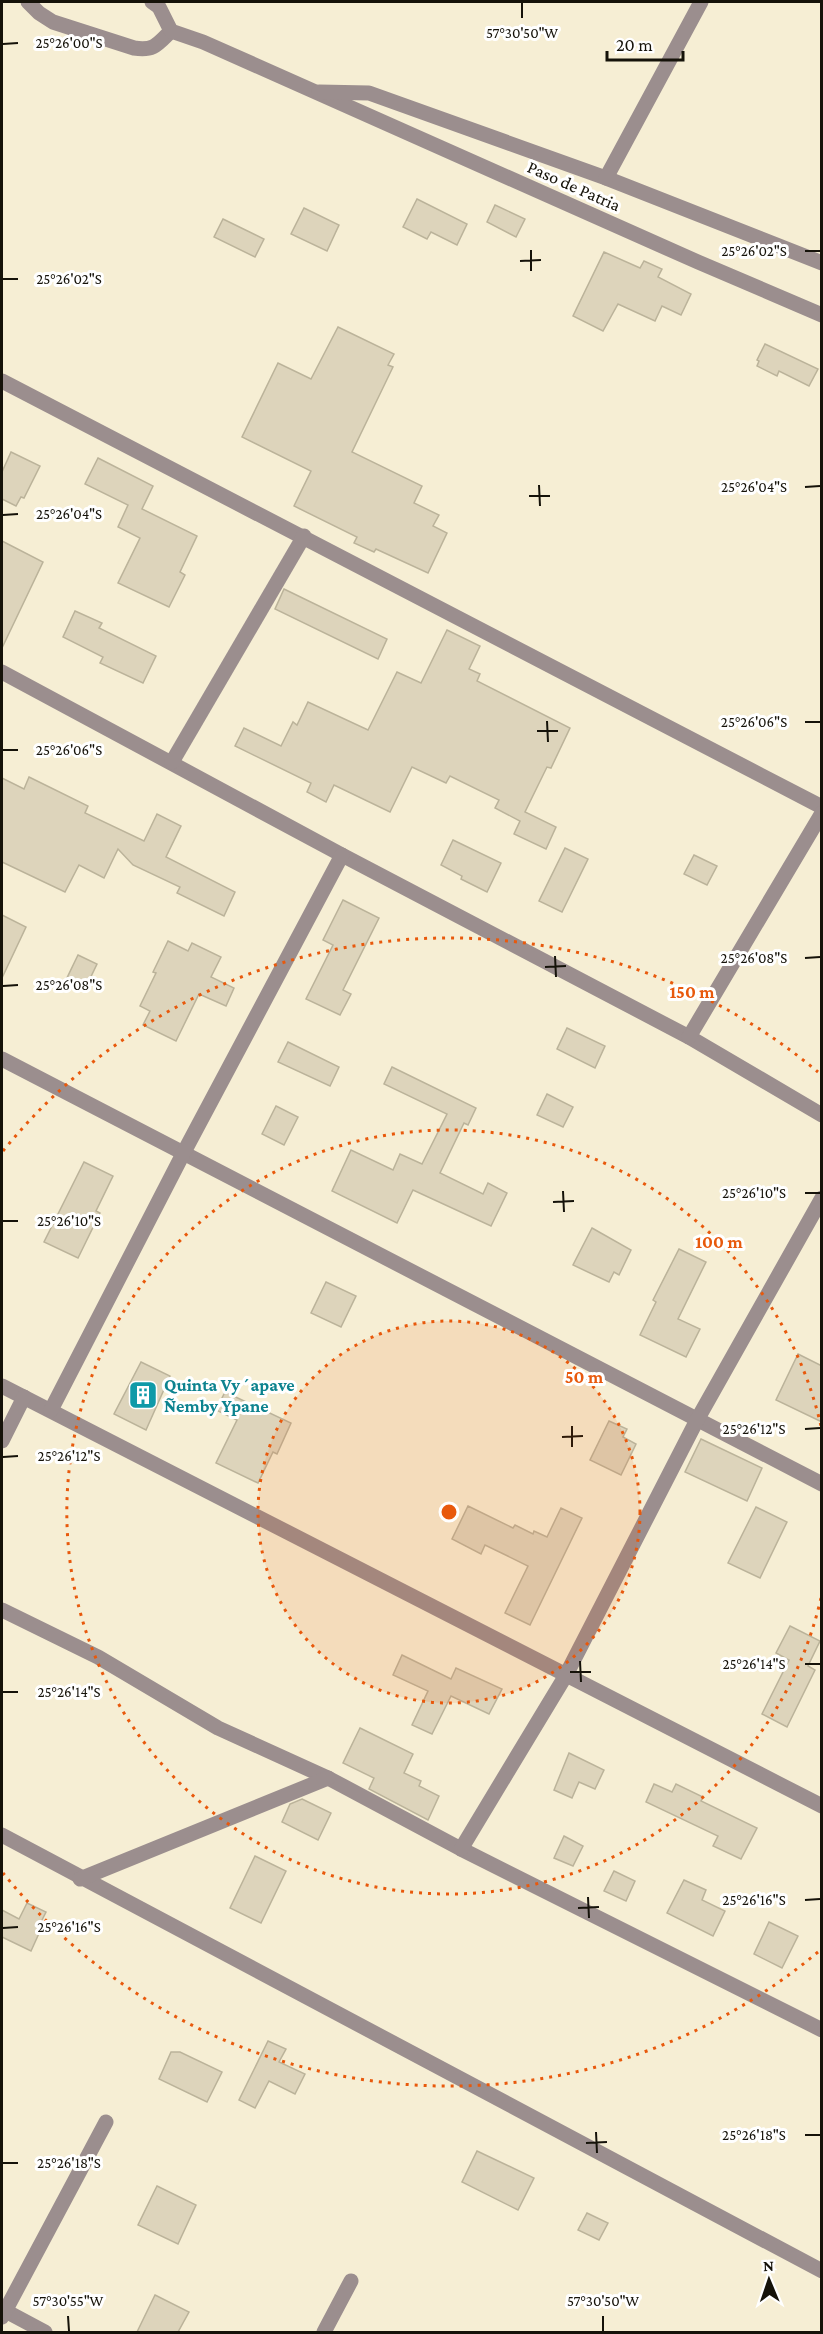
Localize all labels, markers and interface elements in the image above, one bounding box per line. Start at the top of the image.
scale bar [607,24,684,62]
text: 57°30'50"W [486,25,558,41]
text: 25°26'00"S [35,35,103,51]
text: 20 m [616,35,653,55]
street label: Paso de Patria [524,157,624,215]
text: 25°26'02"S [721,243,787,259]
text: 25°26'02"S [36,271,102,287]
text: 25°26'04"S [721,479,787,495]
text: 25°26'04"S [36,506,102,522]
text: 25°26'06"S [721,714,787,730]
text: 25°26'06"S [36,742,102,758]
text: 25°26'08"S [721,950,787,966]
text: 25°26'08"S [36,977,102,993]
text: 150 m [669,982,715,1002]
text: 25°26'10"S [722,1185,786,1201]
text: 25°26'10"S [37,1213,101,1229]
text: 100 m [695,1232,743,1252]
text: 50 m [565,1367,604,1387]
place label: Quinta Vy´apave Ñemby Ypane [164,1375,295,1416]
building icon: Quinta Vy´apave Ñemby Ypane [127,1379,159,1411]
text: 25°26'12"S [723,1421,785,1437]
text: 25°26'12"S [38,1448,100,1464]
centre of rings [439,1502,459,1522]
text: 25°26'14"S [722,1656,786,1672]
text: 25°26'14"S [37,1684,101,1700]
text: 25°26'16"S [722,1892,786,1908]
text: 25°26'16"S [37,1919,101,1935]
text: 25°26'18"S [722,2127,786,2143]
text: 25°26'18"S [37,2155,101,2171]
north arrow [739,2250,799,2310]
text: N [763,2257,774,2274]
text: 57°30'55"W [33,2293,104,2309]
text: 57°30'50"W [567,2293,639,2309]

